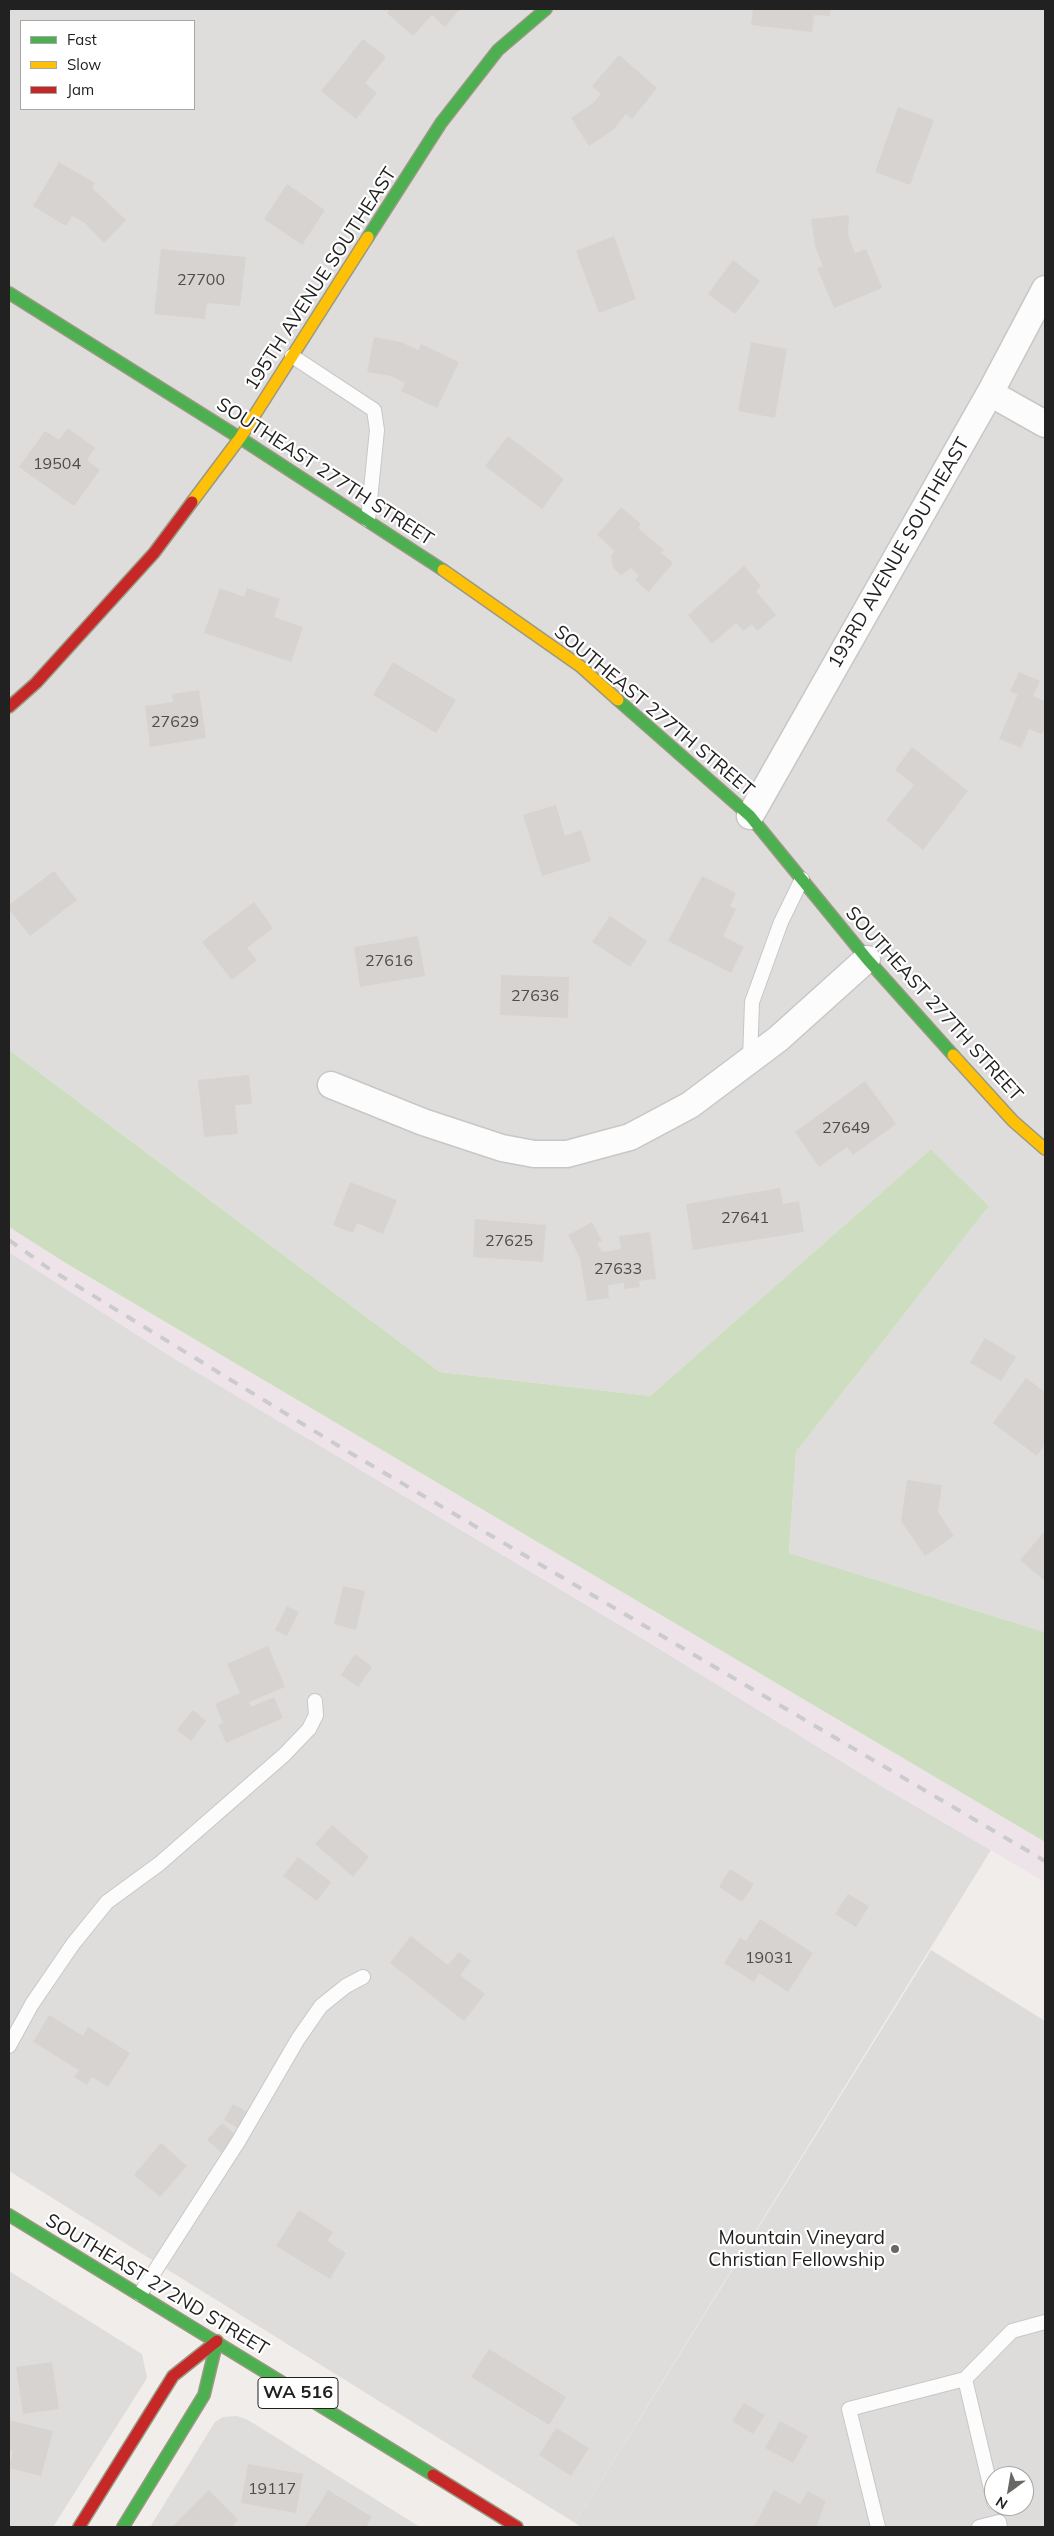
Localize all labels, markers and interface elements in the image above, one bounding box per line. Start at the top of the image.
legend [20,20,195,110]
text: Fast [67,30,97,49]
text: Slow [67,55,101,74]
text: Jam [67,80,94,99]
street label: 195TH AVENUE SOUTHEAST [240,163,402,395]
house number: 27700 [177,270,225,290]
street label: SOUTHEAST 277TH STREET [212,393,438,551]
street label: 193RD AVENUE SOUTHEAST [824,434,974,672]
house number: 19504 [33,454,81,474]
street label: SOUTHEAST 277TH STREET [549,621,759,801]
house number: 27629 [151,712,199,732]
street label: SOUTHEAST 277TH STREET [841,902,1027,1106]
house number: 27616 [365,951,413,971]
house number: 27636 [511,986,559,1006]
house number: 27649 [822,1118,870,1138]
house number: 27641 [721,1208,769,1228]
house number: 27625 [485,1231,533,1251]
house number: 27633 [594,1259,642,1279]
house number: 19031 [745,1948,793,1968]
street label: SOUTHEAST 272ND STREET [41,2209,273,2361]
place label: Mountain Vineyard Christian Fellowship [708,2227,885,2271]
marker: Mountain Vineyard Christian Fellowship [889,2243,901,2255]
road number: WA 516 [258,2378,338,2408]
north arrow [984,2466,1034,2516]
house number: 19117 [248,2479,296,2499]
text: N [992,2492,1011,2513]

